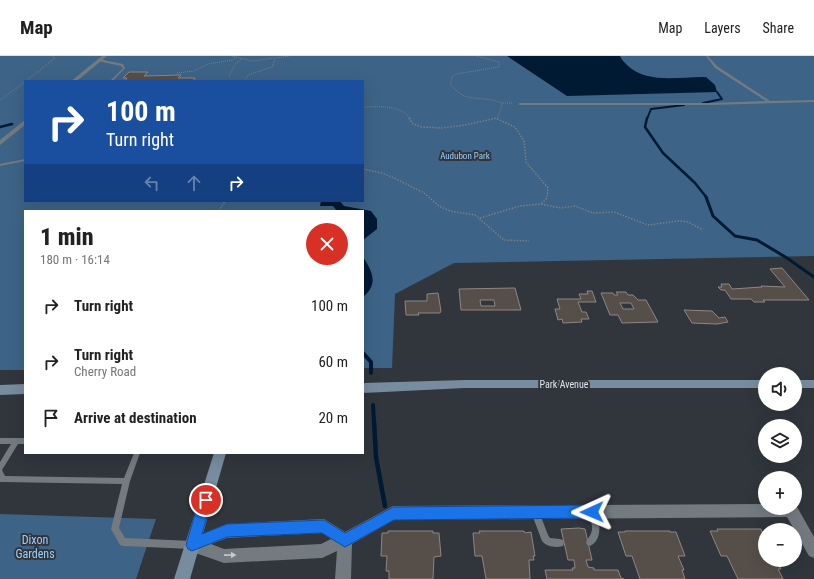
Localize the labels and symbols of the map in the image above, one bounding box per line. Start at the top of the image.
park label: Audubon Park [440,151,490,161]
street label: Park Avenue [540,379,589,390]
pin [189,483,223,517]
position arrow [571,491,613,533]
park label: Dixon Gardens [15,533,55,561]
one-way arrow [224,552,237,558]

